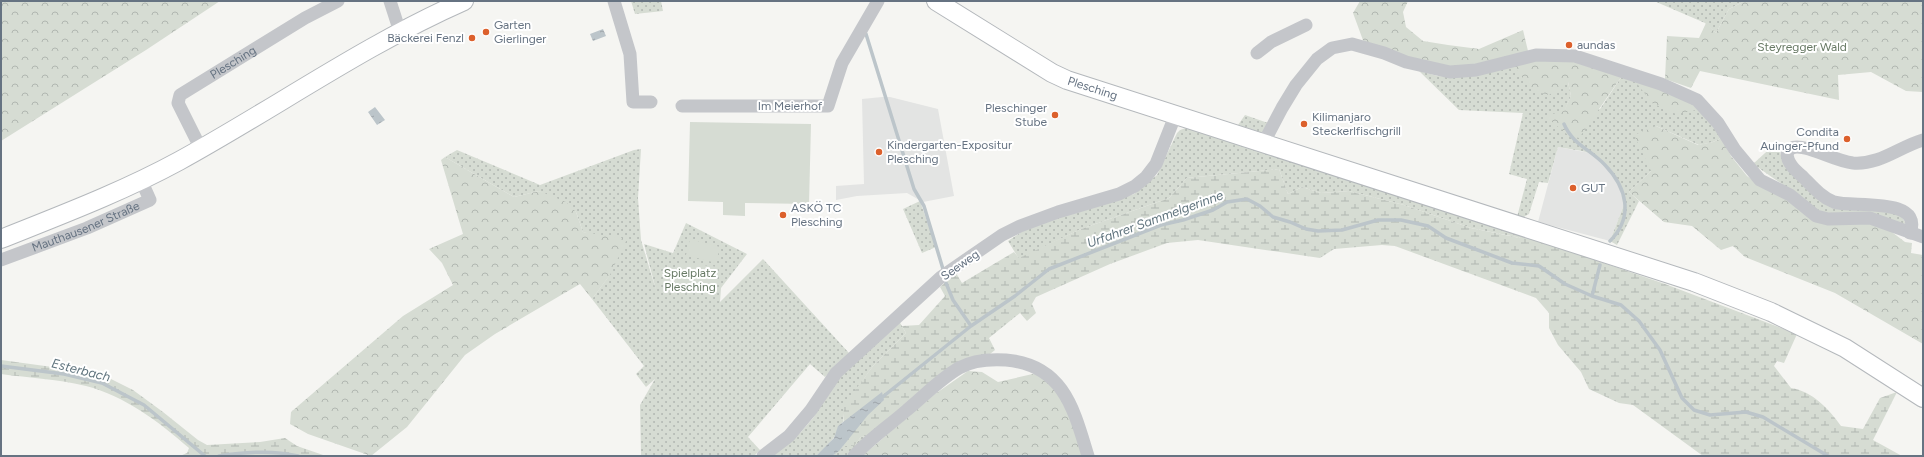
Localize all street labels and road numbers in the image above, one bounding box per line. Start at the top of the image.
street label: Plesching [207,43,259,82]
street label: Plesching [1066,74,1119,103]
street label: Im Meierhof [758,99,823,113]
street label: Mauthausener Straße [30,198,142,255]
street label: Seeweg [938,247,982,283]

